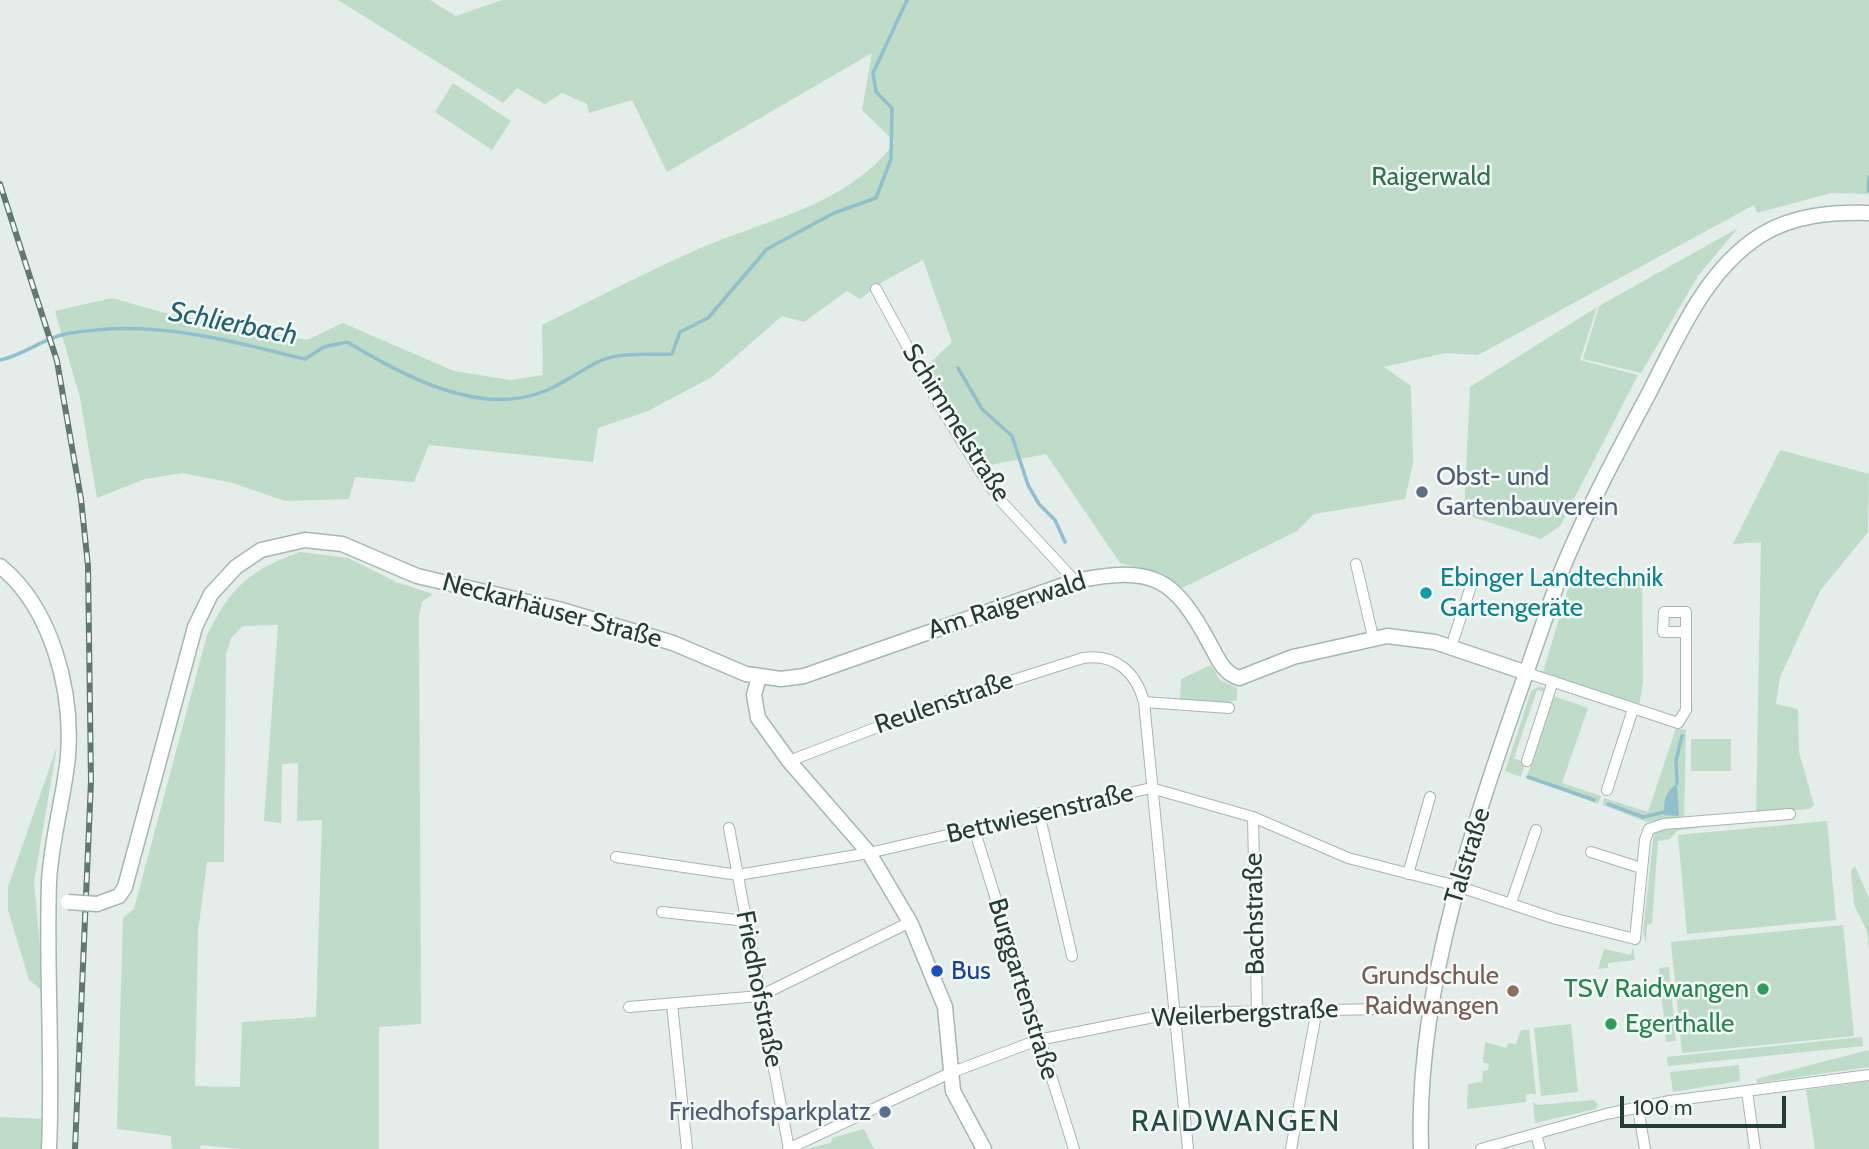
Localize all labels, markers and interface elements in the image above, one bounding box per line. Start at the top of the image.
park label: Raigerwald [1371,161,1491,193]
water label: Schlierbach [166,295,300,353]
street label: Schimmelstraße [895,338,1017,508]
place label: Obst- und Gartenbauverein [1436,461,1618,522]
marker: Obst- und Gartenbauverein [1414,484,1430,500]
place label: Ebinger Landtechnik Gartengeräte [1440,562,1663,624]
street label: Am Raigerwald [924,566,1090,646]
street label: Neckarhäuser Straße [439,567,665,655]
marker: Ebinger Landtechnik Gartengeräte [1418,585,1434,601]
street label: Reulenstraße [871,665,1017,741]
street label: Bettwiesenstraße [944,777,1136,851]
street label: Talstraße [1439,804,1497,908]
street label: Bachstraße [1238,853,1272,975]
street label: Burggartenstraße [981,894,1065,1084]
street label: Friedhofstraße [729,908,789,1070]
place label: Bus [951,955,991,987]
place label: Grundschule Raidwangen [1361,960,1499,1021]
marker: Bus [929,963,945,979]
place label: TSV Raidwangen [1564,973,1749,1005]
marker: TSV Raidwangen [1755,981,1771,997]
marker: Grundschule Raidwangen [1505,983,1521,999]
street label: Weilerbergstraße [1151,994,1339,1034]
place label: Egerthalle [1625,1008,1734,1040]
marker: Egerthalle [1603,1016,1619,1032]
scale bar [1624,1082,1790,1126]
text: 100 m [1633,1095,1692,1120]
place label: Friedhofsparkplatz [669,1096,871,1128]
marker: Friedhofsparkplatz [877,1104,893,1120]
district label: RAIDWANGEN [1132,1104,1340,1140]

